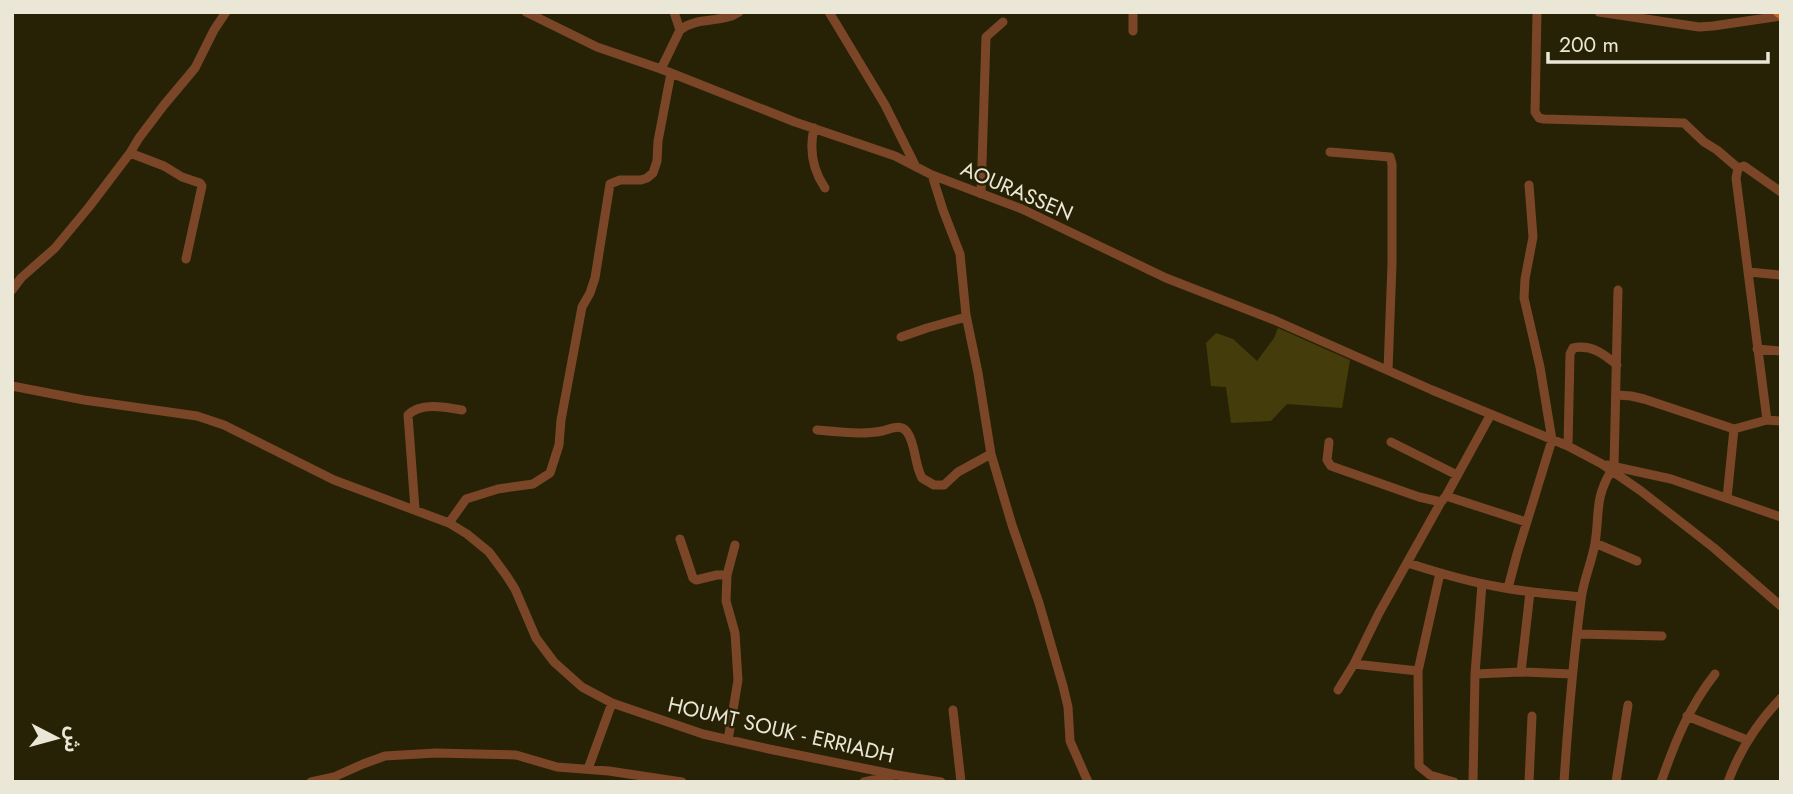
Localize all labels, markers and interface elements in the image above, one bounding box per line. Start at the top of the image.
scale bar [1548,21,1769,65]
text: 200 m [1559,30,1619,60]
street label: AOURASSEN [956,154,1078,228]
street label: HOUMT SOUK - ERRIADH [665,689,897,771]
north arrow [21,703,91,773]
text: ش [58,725,87,754]

